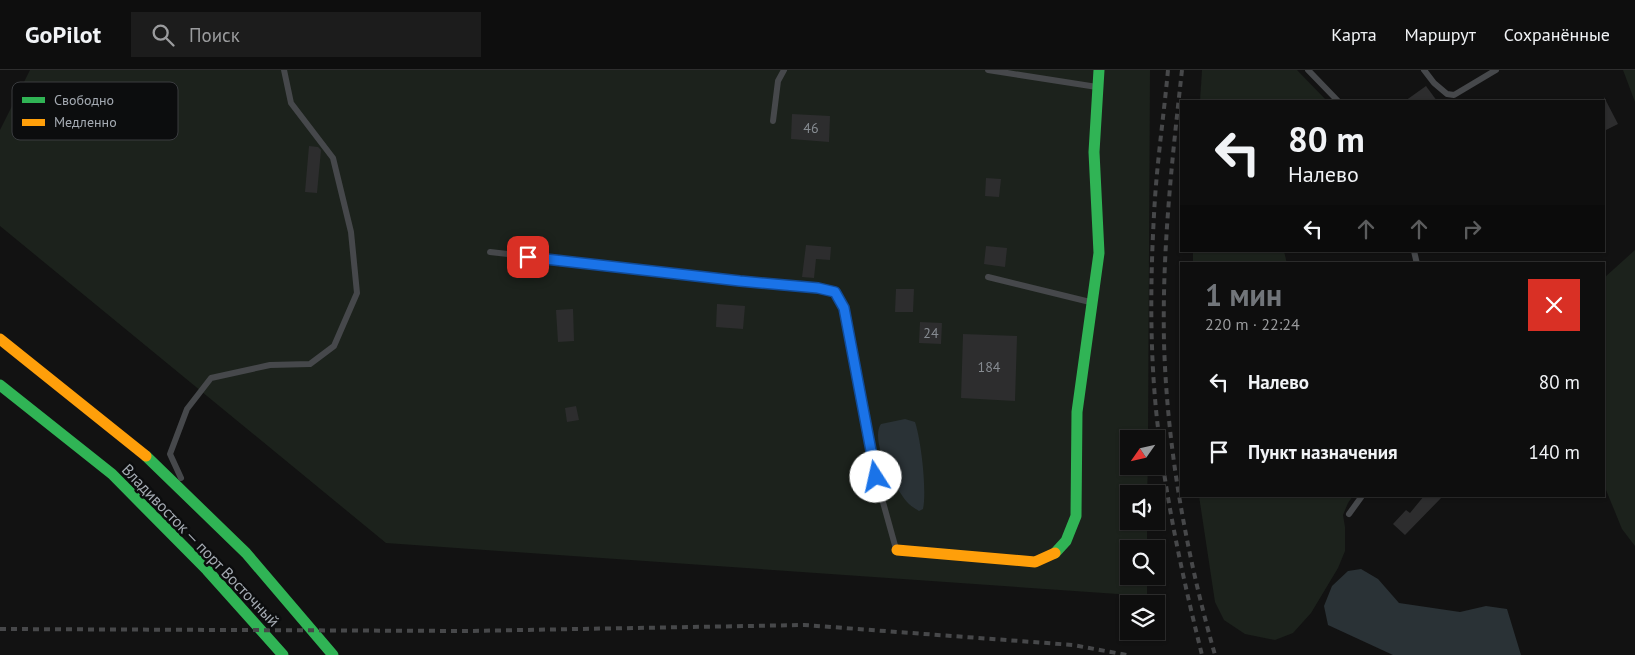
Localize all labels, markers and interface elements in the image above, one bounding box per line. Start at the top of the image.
search box [131,12,481,57]
text: GoPilot [25,19,101,50]
icon: search [149,21,177,49]
text: Поиск [189,23,240,47]
text: Карта [1331,23,1377,46]
text: Маршрут [1405,23,1476,46]
text: Сохранённые [1504,23,1610,46]
legend [12,82,178,140]
text: Свободно [54,91,114,109]
text: Медленно [54,113,117,131]
text: 80 m [1288,116,1365,162]
house number: 46 [803,119,819,137]
icon: left [1205,120,1270,185]
text: Налево [1288,160,1359,188]
icon: left [1299,215,1327,243]
icon: ahead [1352,215,1380,243]
icon: ahead [1405,215,1433,243]
icon: right [1458,215,1486,243]
pin [507,236,549,278]
icon: arrive [514,243,542,271]
text: 1 мин [1205,275,1282,314]
button: close [1528,279,1580,331]
text: 220 m · 22:24 [1205,314,1300,334]
house number: 24 [923,324,939,342]
house number: 184 [978,358,1001,376]
icon: left [1205,368,1233,396]
text: Налево [1248,370,1309,394]
text: 80 m [1539,370,1580,394]
north arrow [1120,430,1165,475]
map controls [1120,430,1165,640]
icon: arrive [1205,438,1233,466]
text: Пункт назначения [1248,440,1398,464]
text: 140 m [1528,440,1580,464]
position arrow [849,450,901,502]
street label: Владивосток — порт Восточный [118,459,284,631]
button: sound [1120,485,1165,530]
button: search [1120,540,1165,585]
button: layers [1120,595,1165,640]

